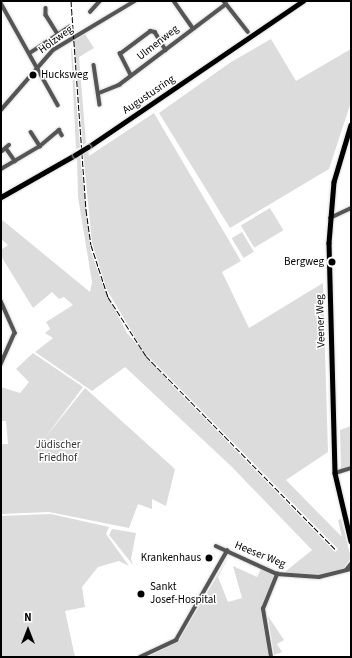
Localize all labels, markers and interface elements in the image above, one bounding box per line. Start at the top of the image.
street label: Holzweg [36,23,76,57]
street label: Ulmenweg [135,23,181,63]
place label: Hucksweg [41,68,88,82]
marker: Hucksweg [28,70,38,80]
street label: Augustusring [120,73,178,117]
place label: Bergweg [284,255,324,269]
marker: Bergweg [327,257,337,267]
street label: Veener Weg [313,294,329,348]
park label: Jüdischer Friedhof [36,439,80,465]
street label: Heeser Weg [233,539,287,571]
place label: Krankenhaus [141,551,201,565]
marker: Krankenhaus [204,553,214,563]
place label: Sankt Josef-Hospital [150,581,216,607]
marker: Sankt Josef-Hospital [135,588,147,600]
north arrow [8,610,48,650]
text: N [24,610,32,625]

